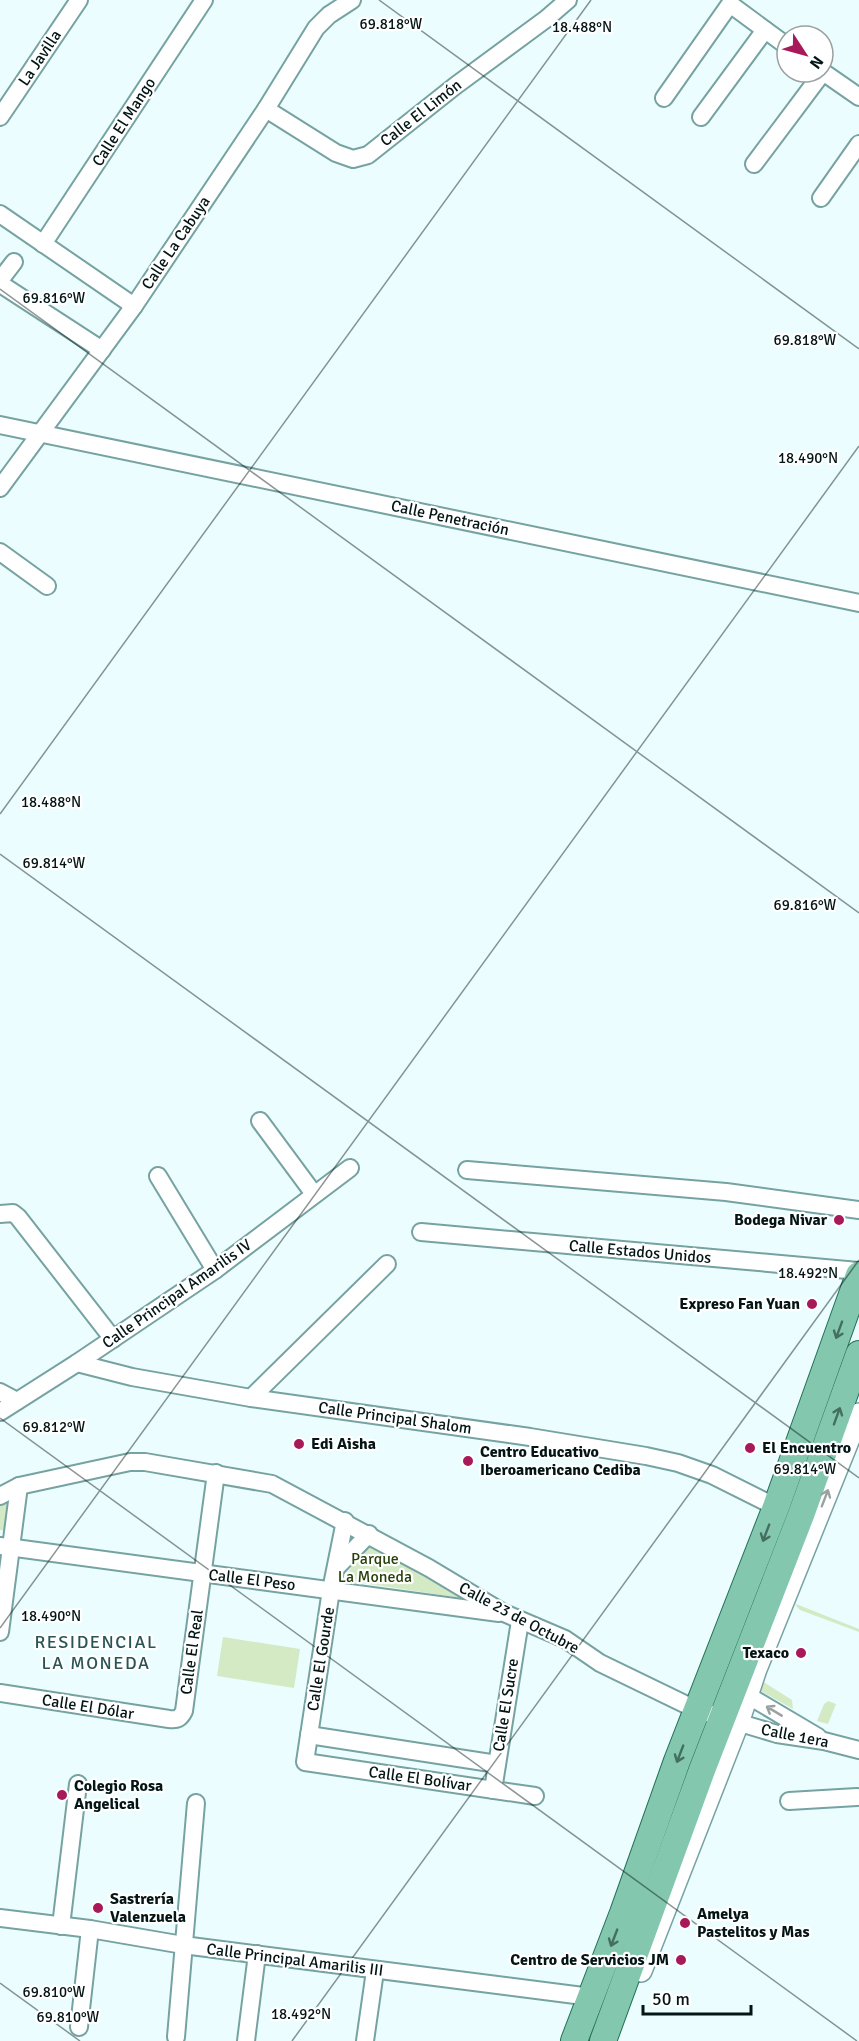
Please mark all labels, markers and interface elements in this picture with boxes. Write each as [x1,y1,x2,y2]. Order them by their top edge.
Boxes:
text: 69.818°W [360,15,423,33]
text: 18.488°N [552,18,612,36]
north arrow [775,24,835,84]
street label: La Javilla [14,26,66,90]
text: N [805,52,828,73]
street label: Calle El Mango [88,74,160,170]
street label: Calle El Limón [376,75,466,151]
street label: Calle La Cabuya [137,193,215,293]
text: 69.816°W [23,289,86,307]
text: 69.818°W [774,331,837,349]
text: 18.490°N [778,449,838,467]
street label: Calle Penetración [389,496,511,540]
text: 18.488°N [21,793,81,811]
text: 69.814°W [23,854,86,872]
text: 69.816°W [774,896,837,914]
place label: Bodega Nivar [734,1210,828,1230]
marker: Bodega Nivar [832,1213,846,1227]
street label: Calle Principal Amarilis IV [98,1235,256,1353]
street label: Calle Estados Unidos [568,1236,712,1268]
text: 18.492°N [778,1264,838,1282]
place label: Expreso Fan Yuan [679,1294,800,1314]
marker: Expreso Fan Yuan [805,1297,819,1311]
one-way arrow [833,1320,844,1339]
street label: Calle Principal Shalom [317,1397,473,1439]
one-way arrow [833,1407,844,1426]
text: 69.812°W [23,1418,86,1436]
place label: Edi Aisha [311,1434,376,1454]
marker: Edi Aisha [292,1437,306,1451]
place label: El Encuentro [762,1438,851,1458]
marker: El Encuentro [743,1441,757,1455]
place label: Centro Educativo Iberoamericano Cediba [480,1442,641,1480]
marker: Centro Educativo Iberoamericano Cediba [461,1454,475,1468]
text: 69.814°W [774,1460,837,1478]
one-way arrow [820,1489,831,1507]
one-way arrow [760,1524,771,1542]
park label: Parque La Moneda [338,1549,412,1587]
street label: Calle El Peso [207,1565,297,1595]
street label: Calle 23 de Octubre [455,1578,583,1658]
street label: Calle El Gourde [303,1606,339,1712]
text: 18.490°N [21,1607,81,1625]
street label: Calle El Real [176,1608,208,1696]
district label: RESIDENCIAL LA MONEDA [34,1631,158,1674]
place label: Texaco [743,1643,789,1663]
marker: Texaco [794,1646,808,1660]
street label: Calle El Sucre [489,1657,523,1753]
street label: Calle El Dólar [41,1690,136,1724]
one-way arrow [766,1704,783,1716]
street label: Calle 1era [759,1720,831,1752]
one-way arrow [674,1744,685,1763]
street label: Calle El Bolívar [367,1762,473,1796]
place label: Colegio Rosa Angelical [74,1776,163,1814]
marker: Colegio Rosa Angelical [55,1788,69,1802]
place label: Sastrería Valenzuela [110,1889,186,1927]
marker: Sastrería Valenzuela [91,1901,105,1915]
place label: Amelya Pastelitos y Mas [697,1904,810,1942]
marker: Amelya Pastelitos y Mas [678,1916,692,1930]
one-way arrow [608,1928,619,1947]
street label: Calle Principal Amarilis III [206,1939,384,1981]
place label: Centro de Servicios JM [510,1950,669,1970]
marker: Centro de Servicios JM [674,1953,688,1967]
scale bar [643,1978,751,2016]
text: 69.810°W [23,1983,86,2001]
text: 50 m [652,1988,690,2010]
text: 18.492°N [271,2005,331,2023]
text: 69.810°W [37,2008,100,2026]

